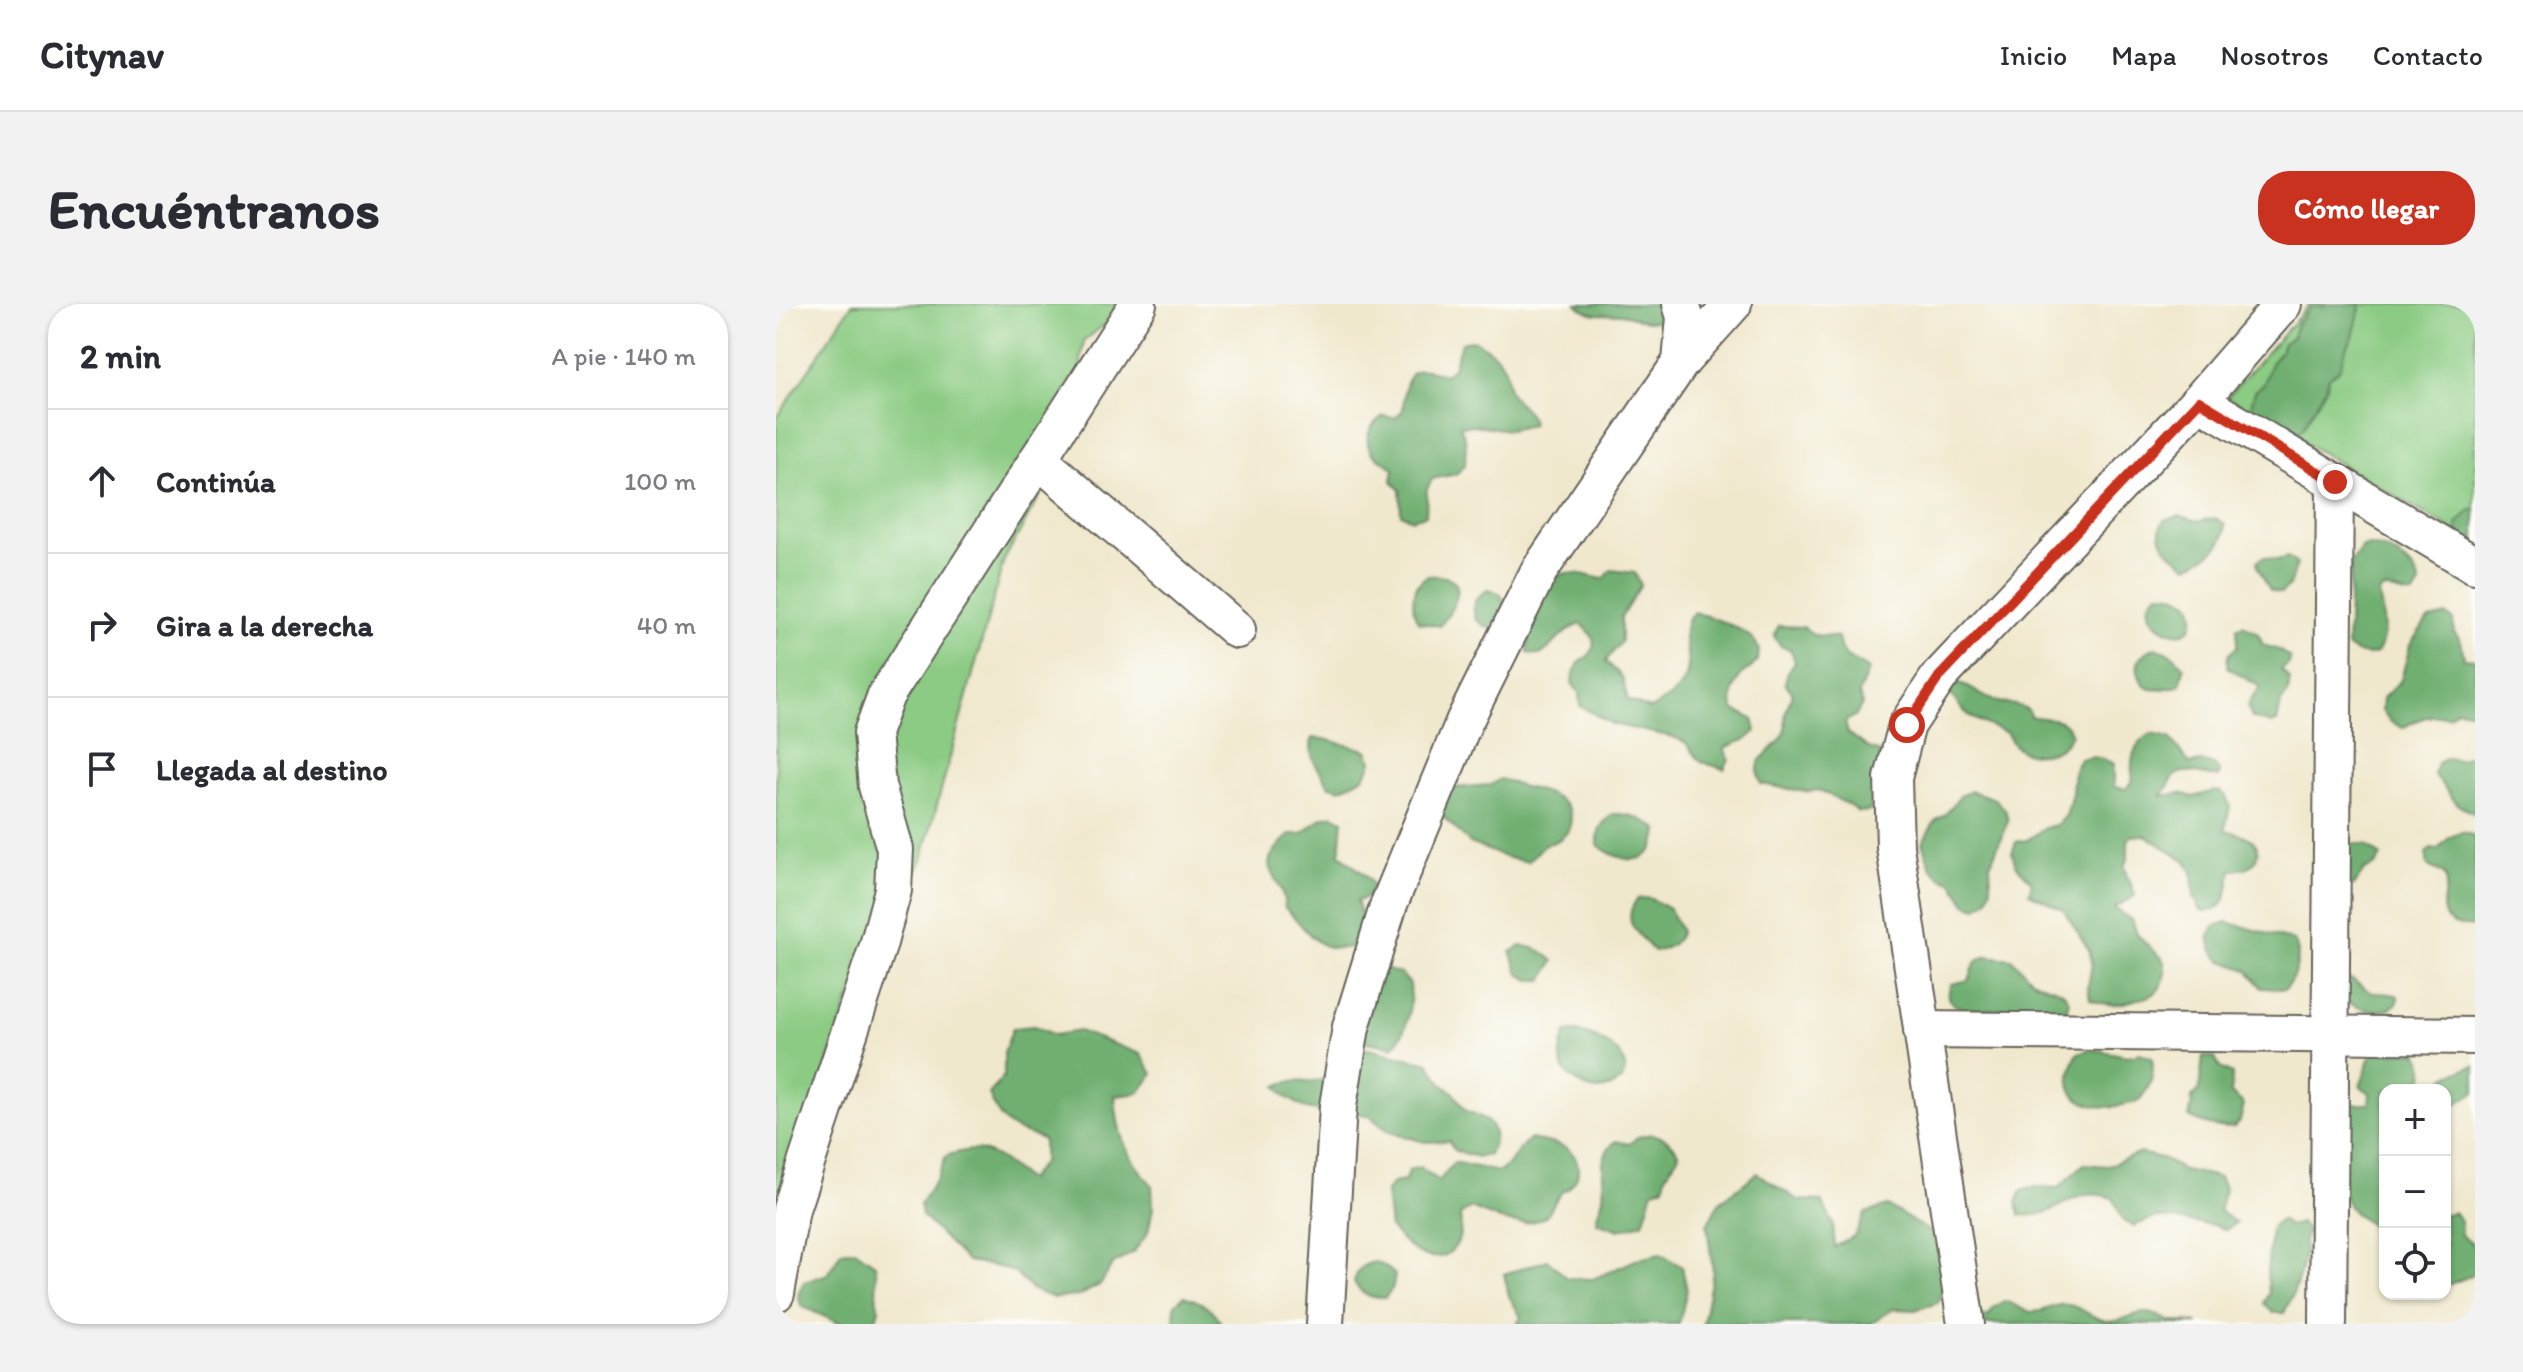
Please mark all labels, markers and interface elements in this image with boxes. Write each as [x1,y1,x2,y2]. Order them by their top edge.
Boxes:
text: Citynav [40,32,164,78]
text: Inicio [2000,38,2067,72]
text: Mapa [2111,38,2177,72]
text: Nosotros [2221,38,2329,72]
text: Contacto [2373,38,2483,72]
button: Cómo llegar [2258,171,2475,245]
text: Encuéntranos [48,175,380,242]
text: 2 min [80,336,161,377]
text: A pie · 140 m [551,340,696,372]
icon: ahead [80,459,124,503]
text: Continúa [156,463,276,500]
route end [2317,464,2353,500]
text: 100 m [624,465,696,497]
icon: right [80,603,124,647]
text: Gira a la derecha [156,607,373,644]
text: 40 m [637,609,696,641]
route start [1889,707,1925,743]
icon: arrive [80,747,124,791]
text: Llegada al destino [156,751,388,788]
map controls [2379,1084,2451,1300]
button: + [2379,1084,2451,1156]
button: − [2379,1156,2451,1228]
button: locate [2379,1228,2451,1300]

